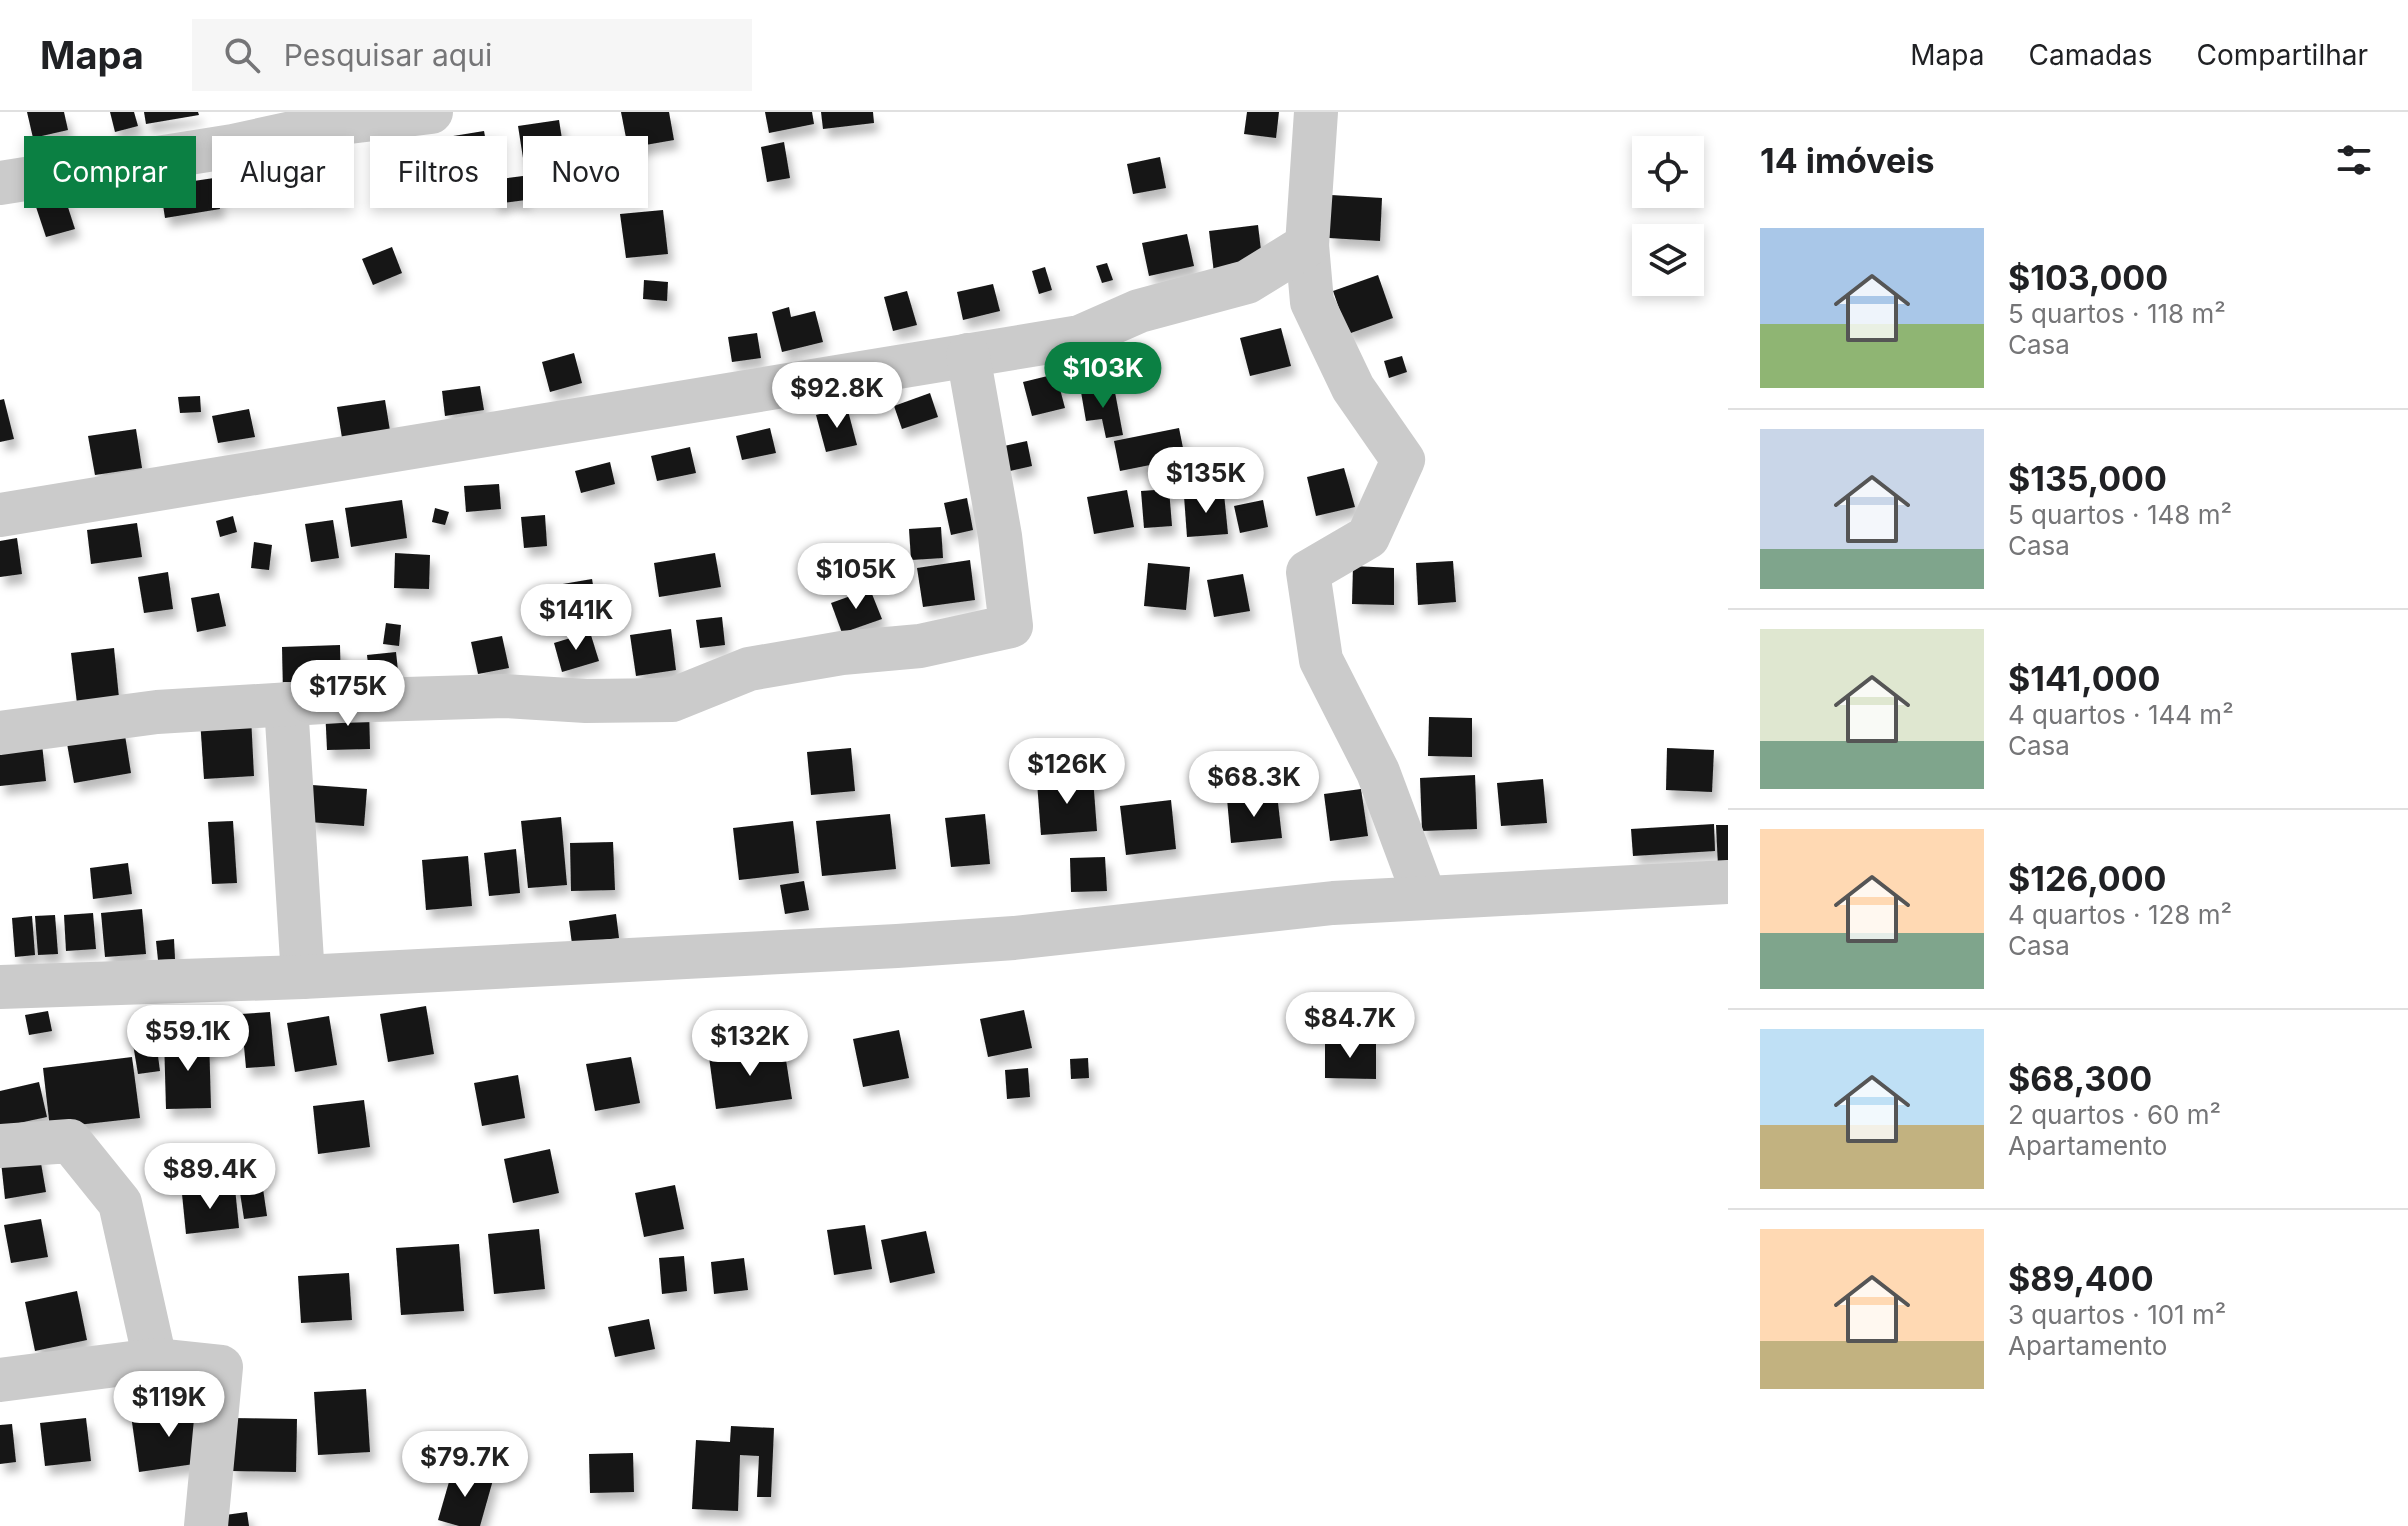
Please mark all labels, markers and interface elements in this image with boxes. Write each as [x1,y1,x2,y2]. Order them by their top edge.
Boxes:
search box [192,19,752,91]
text: Mapa [40,32,144,78]
icon: search [220,33,264,77]
text: Pesquisar aqui [284,37,492,73]
text: Mapa [1910,38,1984,72]
text: Camadas [2028,38,2153,72]
text: Compartilhar [2197,38,2368,72]
chip: Comprar [24,136,196,208]
chip: Alugar [212,136,354,208]
chip: Filtros [370,136,507,208]
chip: Novo [523,136,648,208]
map controls [1632,136,1704,296]
button: locate [1632,136,1704,208]
icon: filters [2332,138,2376,182]
text: 14 imóveis [1760,140,1934,181]
button: layers [1632,224,1704,296]
text: $103,000 [2008,257,2168,298]
icon: home [1824,260,1920,356]
text: 5 quartos · 118 m² [2008,298,2226,329]
text: Casa [2008,329,2070,360]
pin: $103K [1047,342,1159,410]
text: $103K [1062,352,1144,383]
pin: $92.8K [772,362,902,430]
text: $92.8K [790,372,884,403]
pin: $135K [1150,447,1262,515]
text: $135K [1166,457,1246,488]
text: $135,000 [2008,458,2167,499]
icon: home [1824,461,1920,557]
text: 5 quartos · 148 m² [2008,499,2232,530]
text: Casa [2008,530,2070,561]
pin: $105K [800,543,912,611]
text: $105K [815,553,897,584]
pin: $141K [520,584,632,652]
text: $141K [539,594,613,625]
text: $141,000 [2008,658,2160,699]
pin: $175K [292,660,404,728]
icon: home [1824,661,1920,757]
text: $175K [309,670,387,701]
text: 4 quartos · 144 m² [2008,699,2234,730]
text: Casa [2008,730,2070,761]
pin: $126K [1011,738,1123,806]
text: $126K [1027,748,1107,779]
pin: $68.3K [1189,751,1319,819]
text: $68.3K [1207,761,1301,792]
text: $126,000 [2008,858,2167,899]
icon: home [1824,861,1920,957]
text: 4 quartos · 128 m² [2008,899,2232,930]
text: Casa [2008,930,2070,961]
pin: $84.7K [1285,992,1415,1060]
text: $84.7K [1304,1002,1396,1033]
pin: $59.1K [123,1005,253,1073]
pin: $132K [694,1010,806,1078]
text: $59.1K [145,1015,231,1046]
text: $132K [710,1020,790,1051]
text: $68,300 [2008,1058,2152,1099]
icon: home [1824,1061,1920,1157]
text: 2 quartos · 60 m² [2008,1099,2221,1130]
text: Apartamento [2008,1130,2167,1161]
pin: $89.4K [145,1143,275,1211]
text: $89.4K [162,1153,258,1184]
text: $89,400 [2008,1258,2154,1299]
icon: home [1824,1261,1920,1357]
text: 3 quartos · 101 m² [2008,1299,2226,1330]
text: Apartamento [2008,1330,2167,1361]
pin: $119K [113,1371,225,1439]
text: $119K [131,1381,207,1412]
pin: $79.7K [400,1431,530,1499]
text: $79.7K [420,1441,510,1472]

